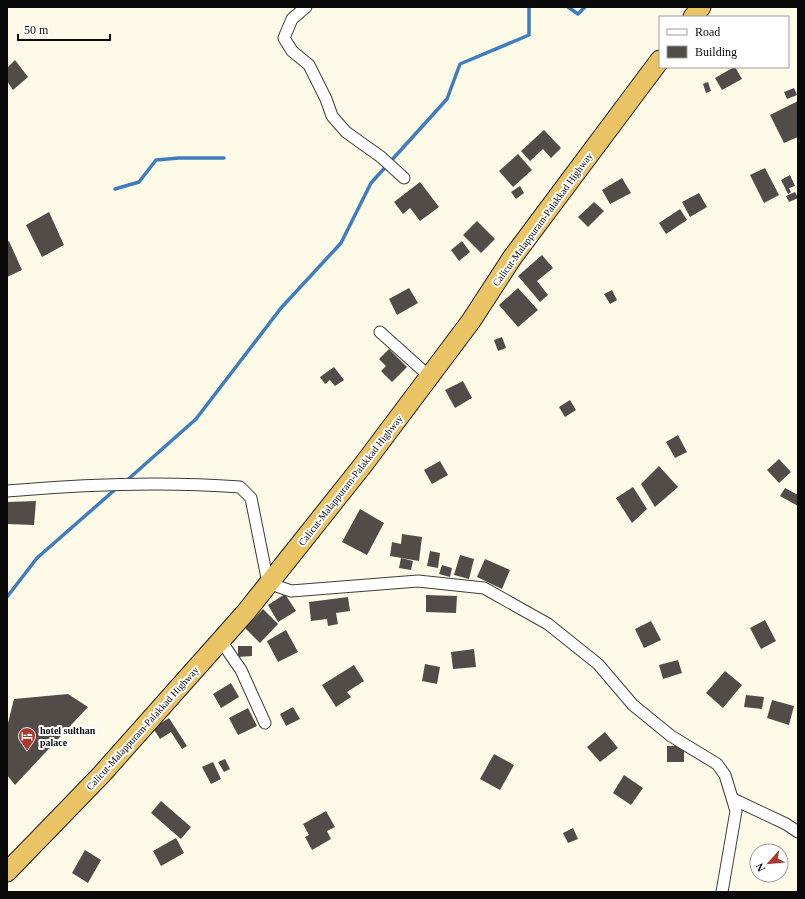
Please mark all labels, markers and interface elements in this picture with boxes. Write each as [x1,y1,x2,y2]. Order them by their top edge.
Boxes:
scale bar [18,16,110,42]
legend [659,16,789,68]
text: 50 m [24,23,49,37]
text: Road [695,25,720,39]
text: Building [695,45,737,59]
street label: Calicut-Malappuram-Palakkad Highway [490,150,595,288]
street label: Calicut-Malappuram-Palakkad Highway [296,413,405,548]
street label: Calicut-Malappuram-Palakkad Highway [84,664,201,792]
place label: hotel sulthan palace [40,725,96,748]
hotel icon: hotel sulthan palace [17,726,37,751]
north arrow [749,843,789,883]
text: N [753,861,767,874]

